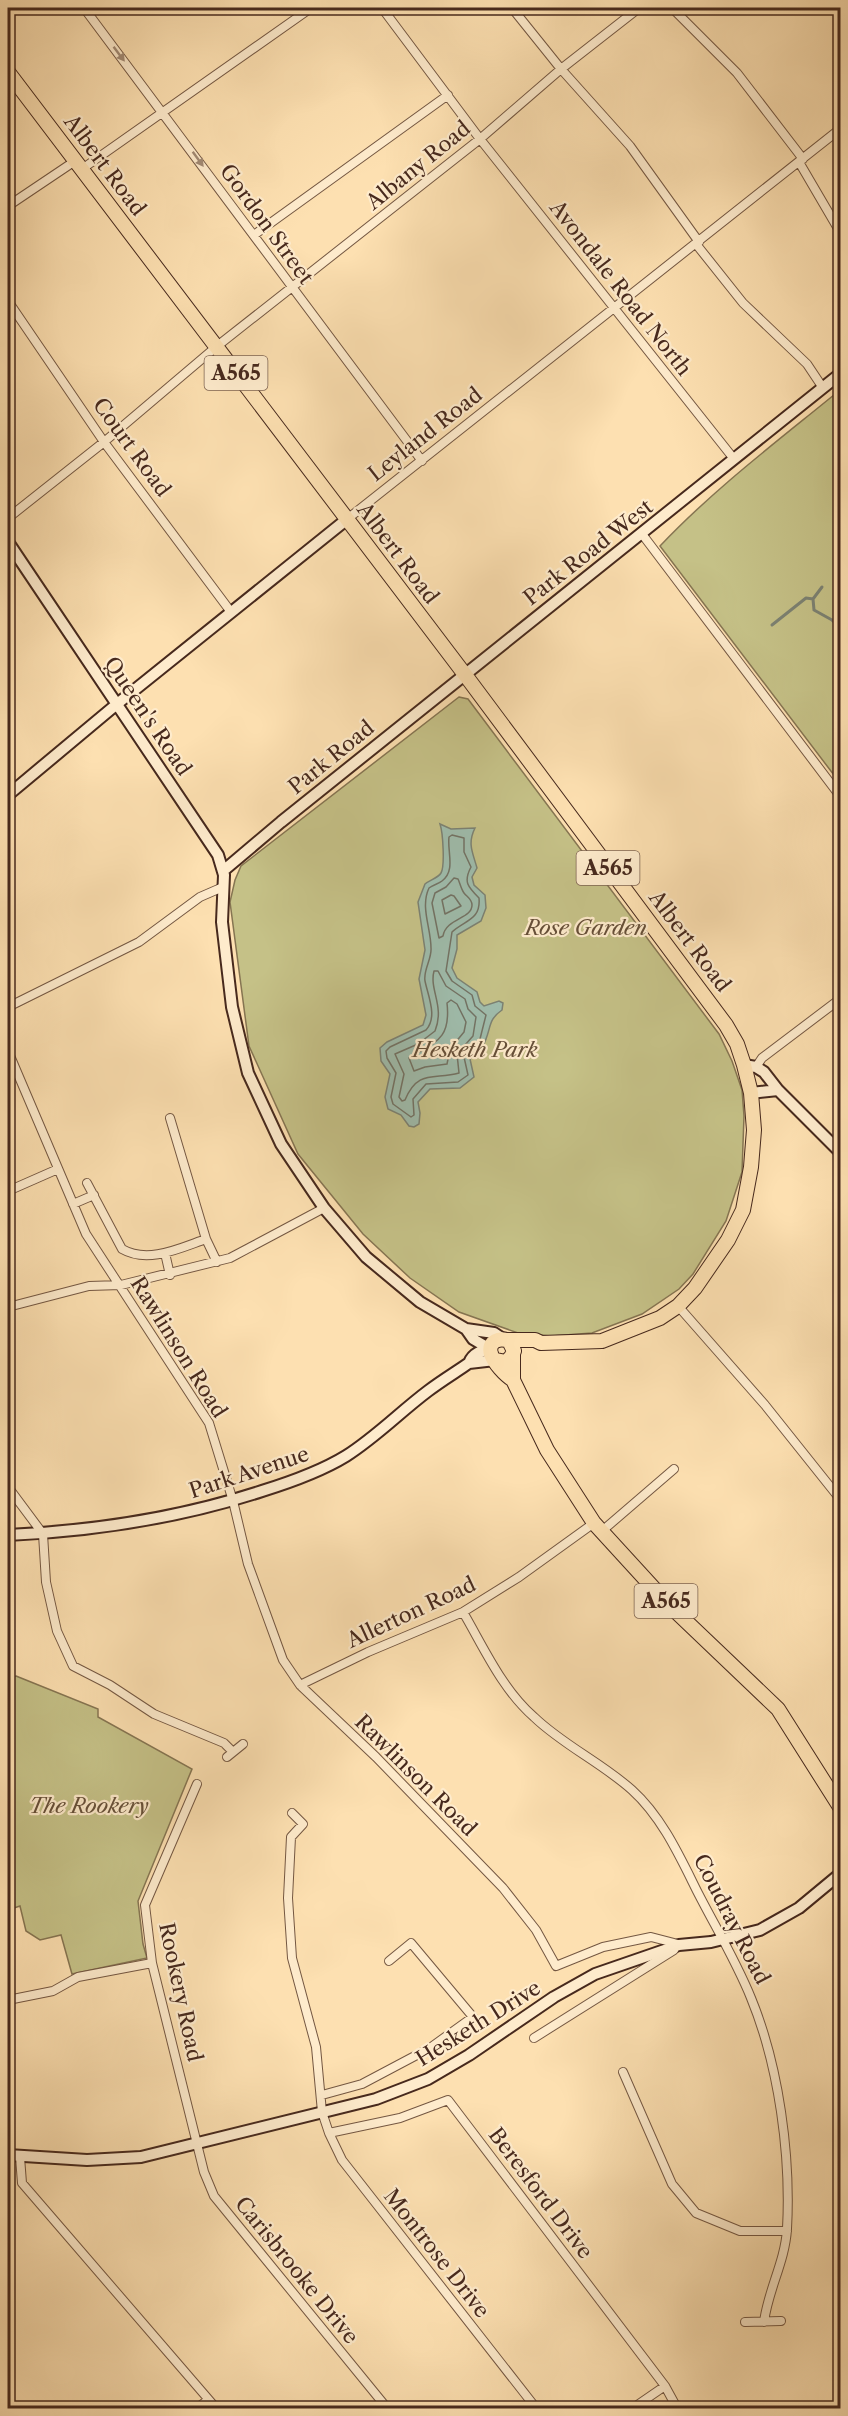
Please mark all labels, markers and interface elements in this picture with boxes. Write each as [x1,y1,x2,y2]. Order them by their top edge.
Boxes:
one-way arrow [113,46,125,62]
street label: Albert Road [58,109,151,221]
street label: Albany Road [360,115,475,215]
one-way arrow [191,152,203,167]
street label: Gordon Street [215,159,319,289]
street label: Avondale Road North [544,195,697,380]
road number: A565 [204,356,268,390]
street label: Leyland Road [363,382,487,486]
street label: Court Road [88,393,176,501]
street label: Park Road West [518,493,658,610]
street label: Albert Road [351,497,444,609]
street label: Queen's Road [99,652,197,780]
street label: Park Road [283,715,379,799]
road number: A565 [576,851,640,885]
street label: Albert Road [643,885,736,997]
park label: Rose Garden [523,915,647,940]
park label: Hesketh Park [410,1037,538,1062]
street label: Rawlinson Road [126,1272,233,1422]
street label: Park Avenue [186,1441,312,1503]
street label: Allerton Road [342,1571,480,1653]
road number: A565 [634,1584,698,1618]
street label: Rawlinson Road [350,1709,482,1841]
park label: The Rookery [29,1793,149,1818]
street label: Coudray Road [688,1850,776,1988]
street label: Rookery Road [154,1920,208,2064]
street label: Hesketh Drive [411,1975,545,2071]
street label: Beresford Drive [484,2123,598,2263]
street label: Montrose Drive [379,2184,495,2322]
street label: Carisbrooke Drive [230,2191,364,2349]

